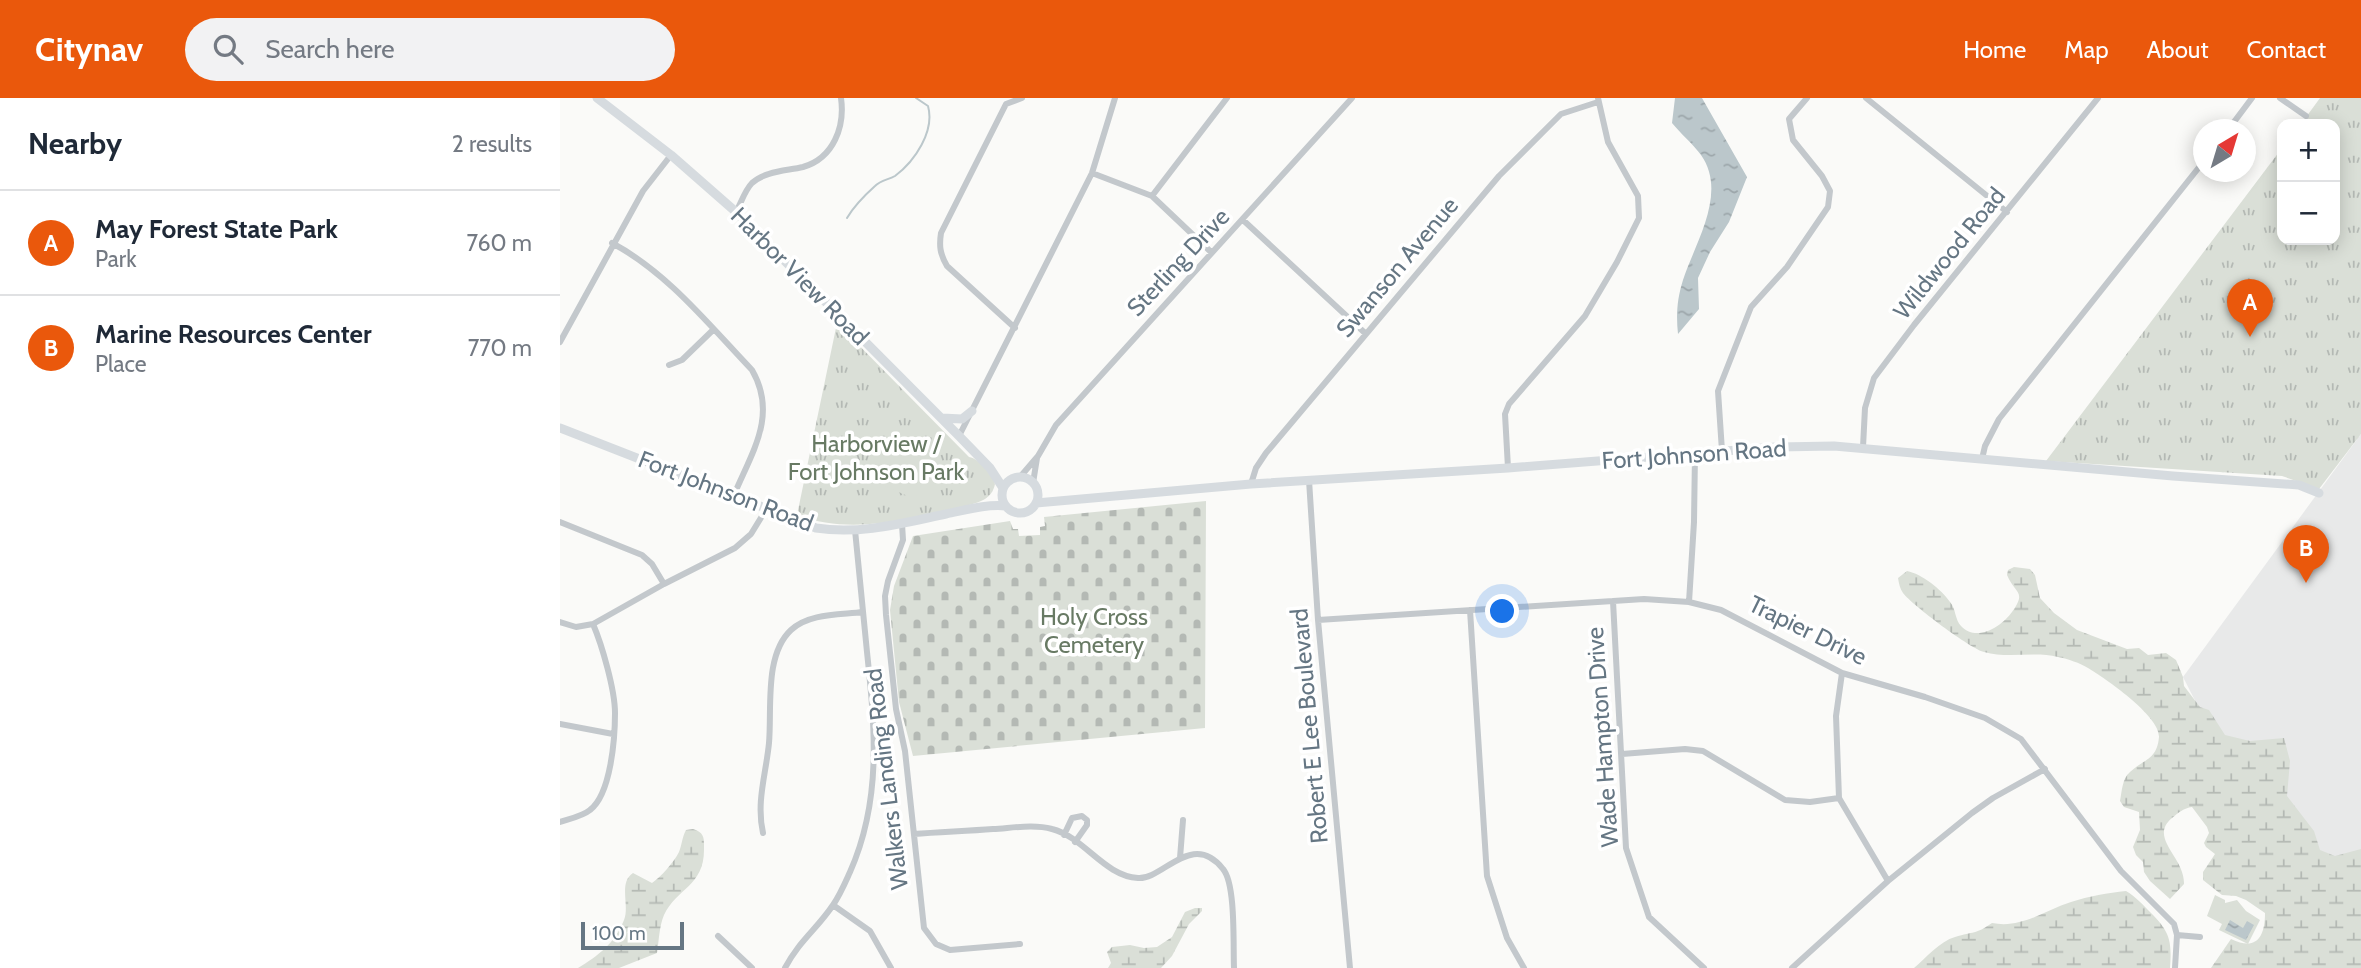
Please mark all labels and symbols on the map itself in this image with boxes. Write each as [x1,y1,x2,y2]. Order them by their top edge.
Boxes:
north arrow [2193,119,2256,182]
street label: Wildwood Road [1887,181,2011,325]
street label: Swanson Avenue [1330,191,1464,343]
street label: Harbor View Road [725,201,875,351]
street label: Sterling Drive [1121,202,1235,322]
pin: A [2227,279,2273,337]
park label: Harborview / Fort Johnson Park [788,429,964,486]
street label: Fort Johnson Road [1601,433,1787,475]
street label: Fort Johnson Road [634,444,818,538]
pin: B [2283,525,2329,583]
street label: Trapier Drive [1744,589,1872,671]
your location [1485,594,1519,628]
park label: Holy Cross Cemetery [1040,602,1148,659]
street label: Robert E Lee Boulevard [1284,607,1334,845]
street label: Wade Hampton Drive [1580,626,1624,848]
street label: Walkers Landing Road [858,667,914,891]
scale bar [581,919,684,951]

